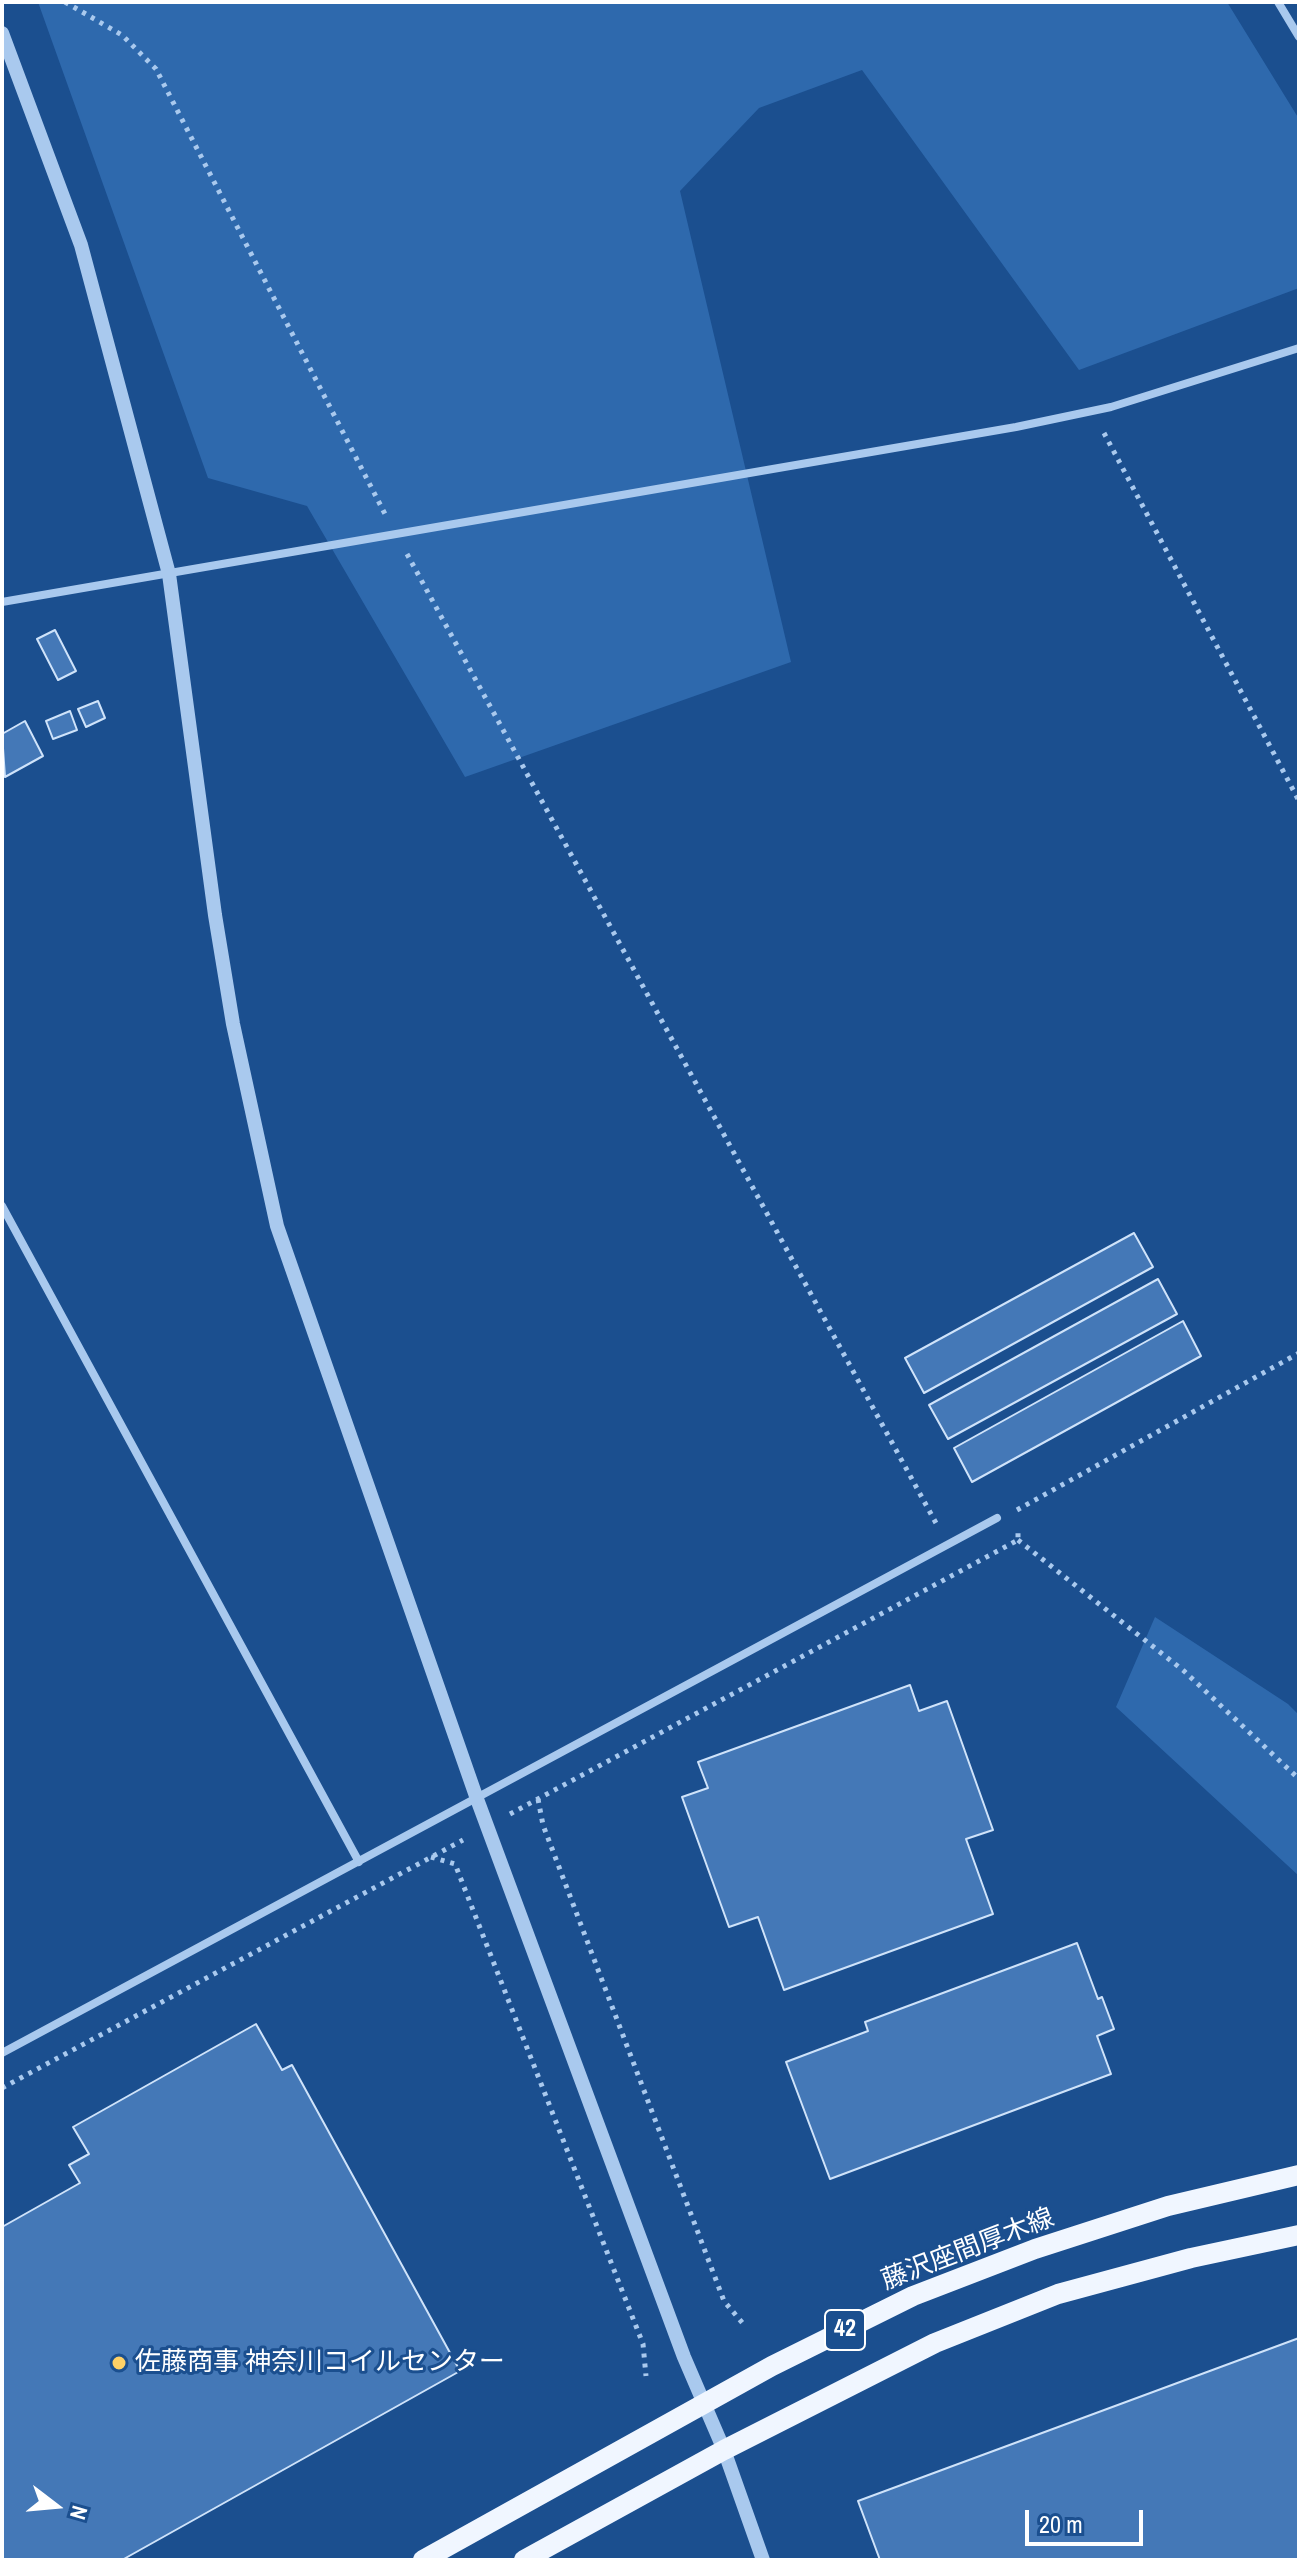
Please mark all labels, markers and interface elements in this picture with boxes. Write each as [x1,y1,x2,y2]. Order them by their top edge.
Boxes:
street label: 藤沢座間厚木線 [877,2203,1059,2297]
road number: 42 [825,2310,865,2350]
place label: 佐藤商事 神奈川コイルセンター [135,2347,505,2379]
marker: 佐藤商事 神奈川コイルセンター [110,2354,128,2372]
north arrow [16,2466,96,2546]
scale bar [1029,2494,1147,2544]
text: N [63,2502,95,2523]
text: 20 m [1039,2508,1083,2540]

